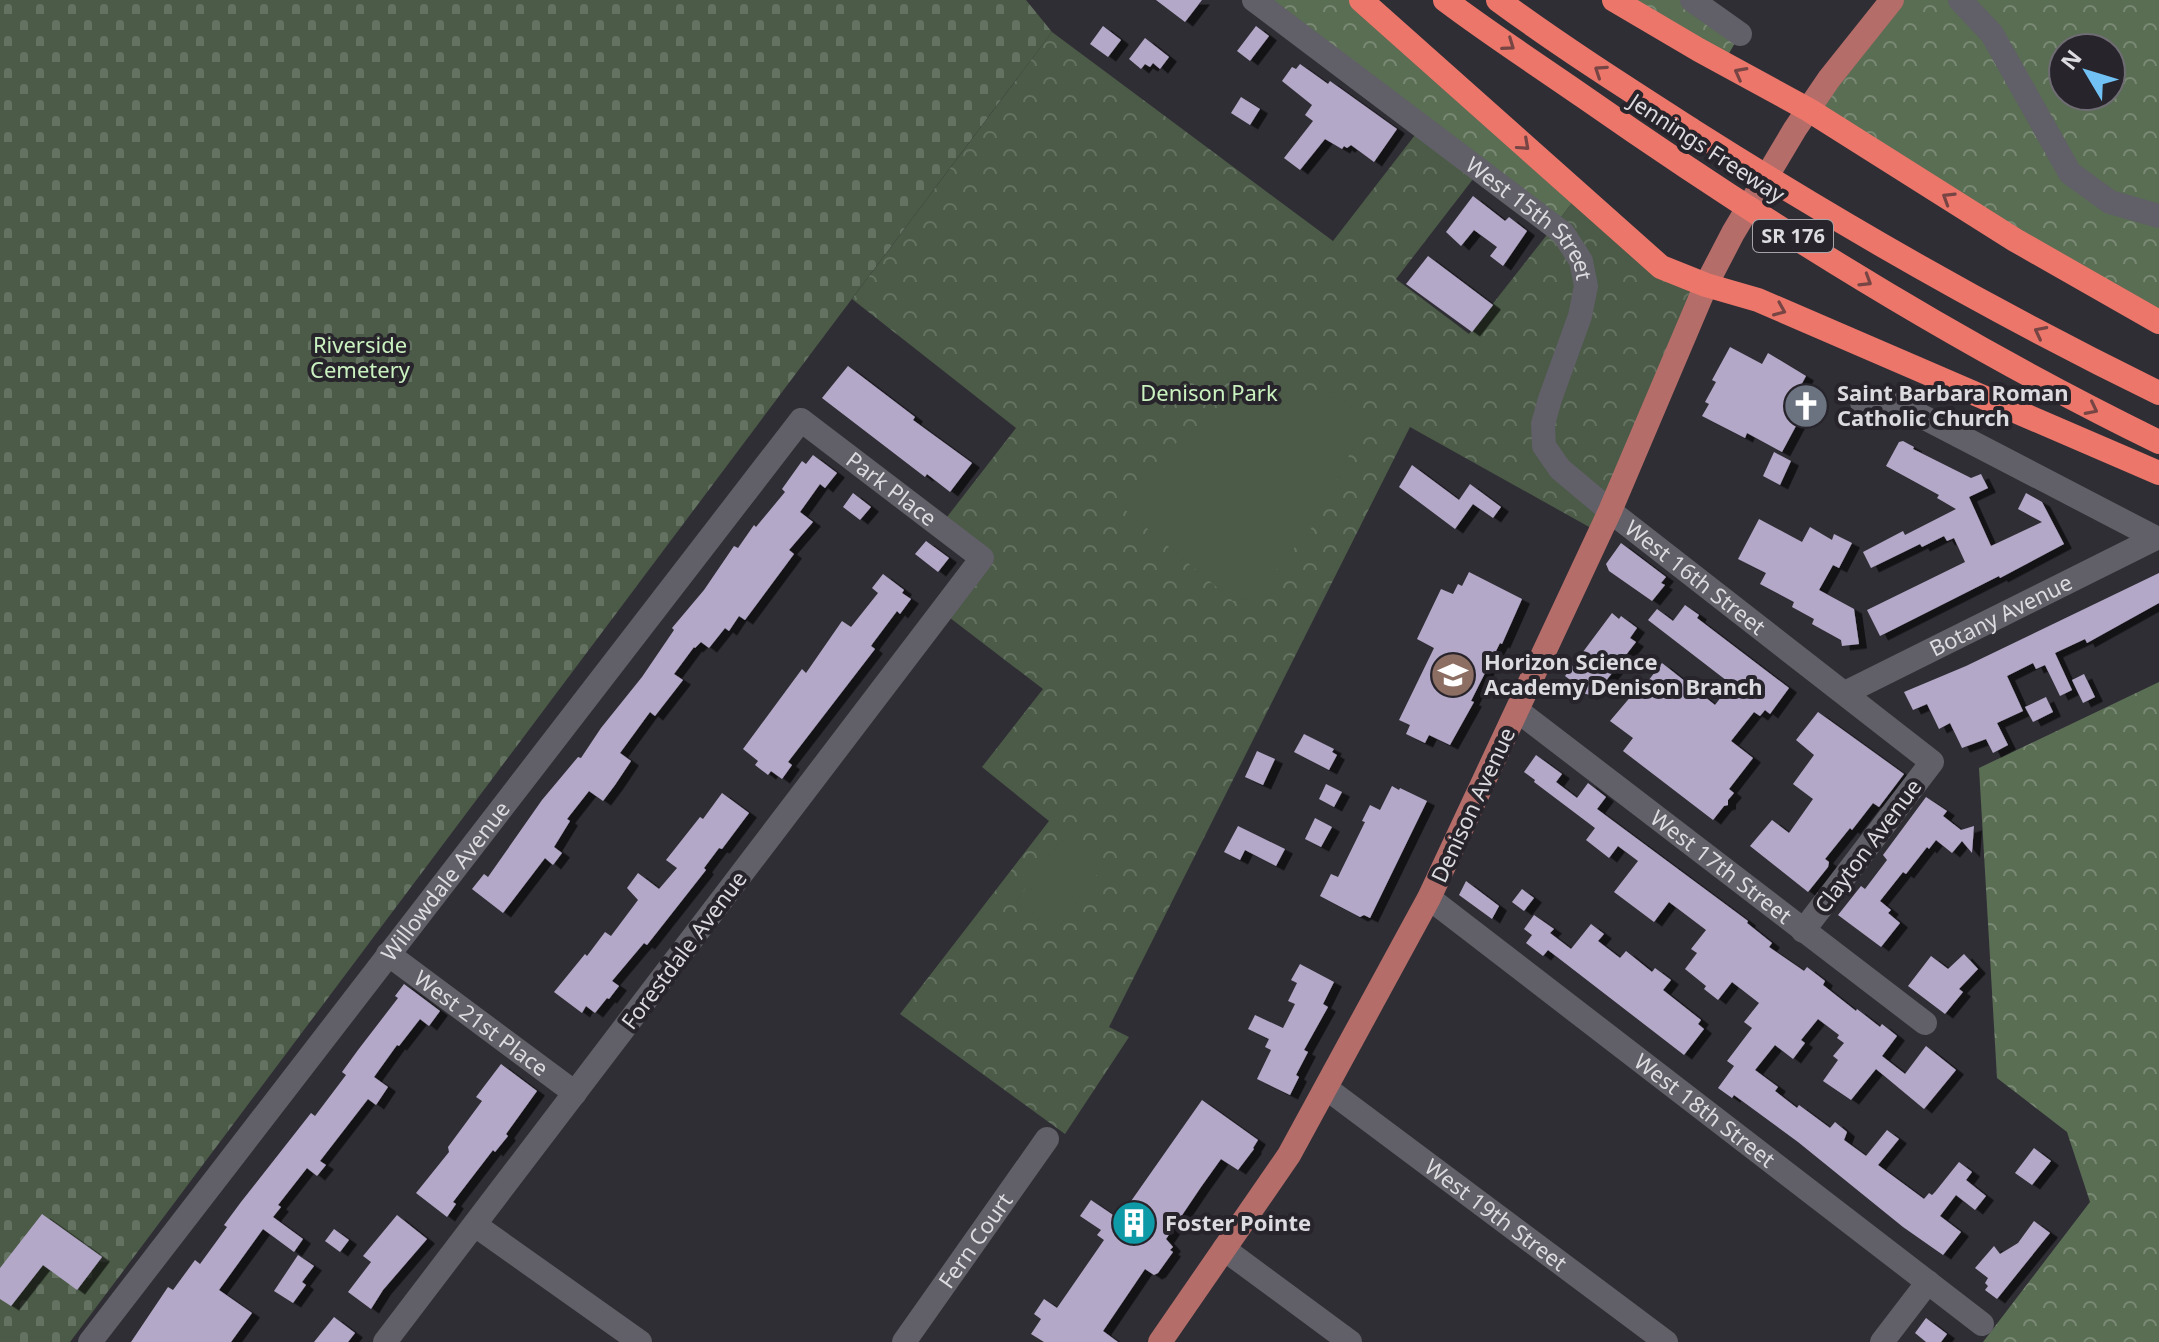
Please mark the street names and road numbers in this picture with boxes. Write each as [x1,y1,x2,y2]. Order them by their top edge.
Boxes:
street label: Jennings Freeway [1622,84,1792,209]
street label: West 15th Street [1460,149,1600,282]
road number: SR 176 [1753,220,1833,252]
street label: Park Place [841,444,943,532]
street label: West 16th Street [1619,512,1772,641]
street label: Botany Avenue [1924,566,2077,663]
street label: Denison Avenue [1423,722,1521,887]
street label: Clayton Avenue [1807,772,1928,919]
street label: Willowdale Avenue [373,794,516,967]
street label: West 17th Street [1645,802,1799,930]
street label: Forestdale Avenue [614,864,753,1035]
street label: West 21st Place [408,963,555,1082]
street label: West 18th Street [1629,1046,1782,1174]
street label: West 19th Street [1419,1151,1574,1277]
street label: Fern Court [931,1186,1019,1294]

